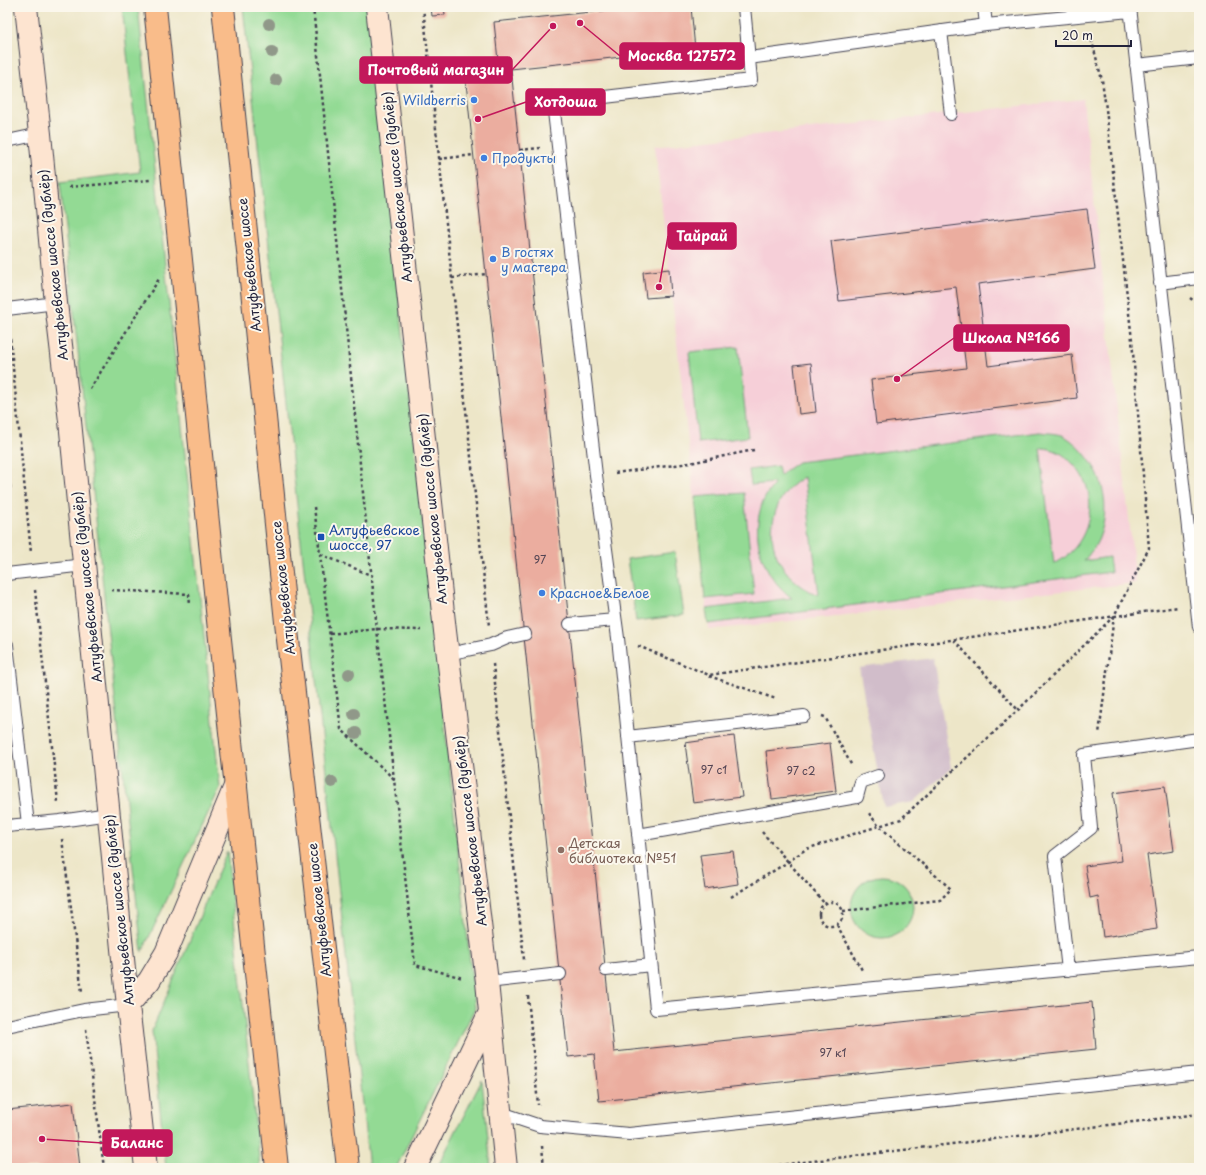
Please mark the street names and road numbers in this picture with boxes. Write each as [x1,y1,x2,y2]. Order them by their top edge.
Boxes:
street label: Алтуфьевское шоссе (дублёр) [377,90,416,284]
street label: Алтуфьевское шоссе (дублёр) [33,168,72,362]
street label: Алтуфьевское шоссе [232,197,265,333]
street label: Алтуфьевское шоссе (дублёр) [412,412,451,606]
street label: Алтуфьевское шоссе (дублёр) [67,490,106,684]
street label: Алтуфьевское шоссе [266,520,299,656]
street label: Алтуфьевское шоссе (дублёр) [448,734,491,928]
street label: Алтуфьевское шоссе (дублёр) [99,813,138,1007]
street label: Алтуфьевское шоссе [302,842,335,978]

